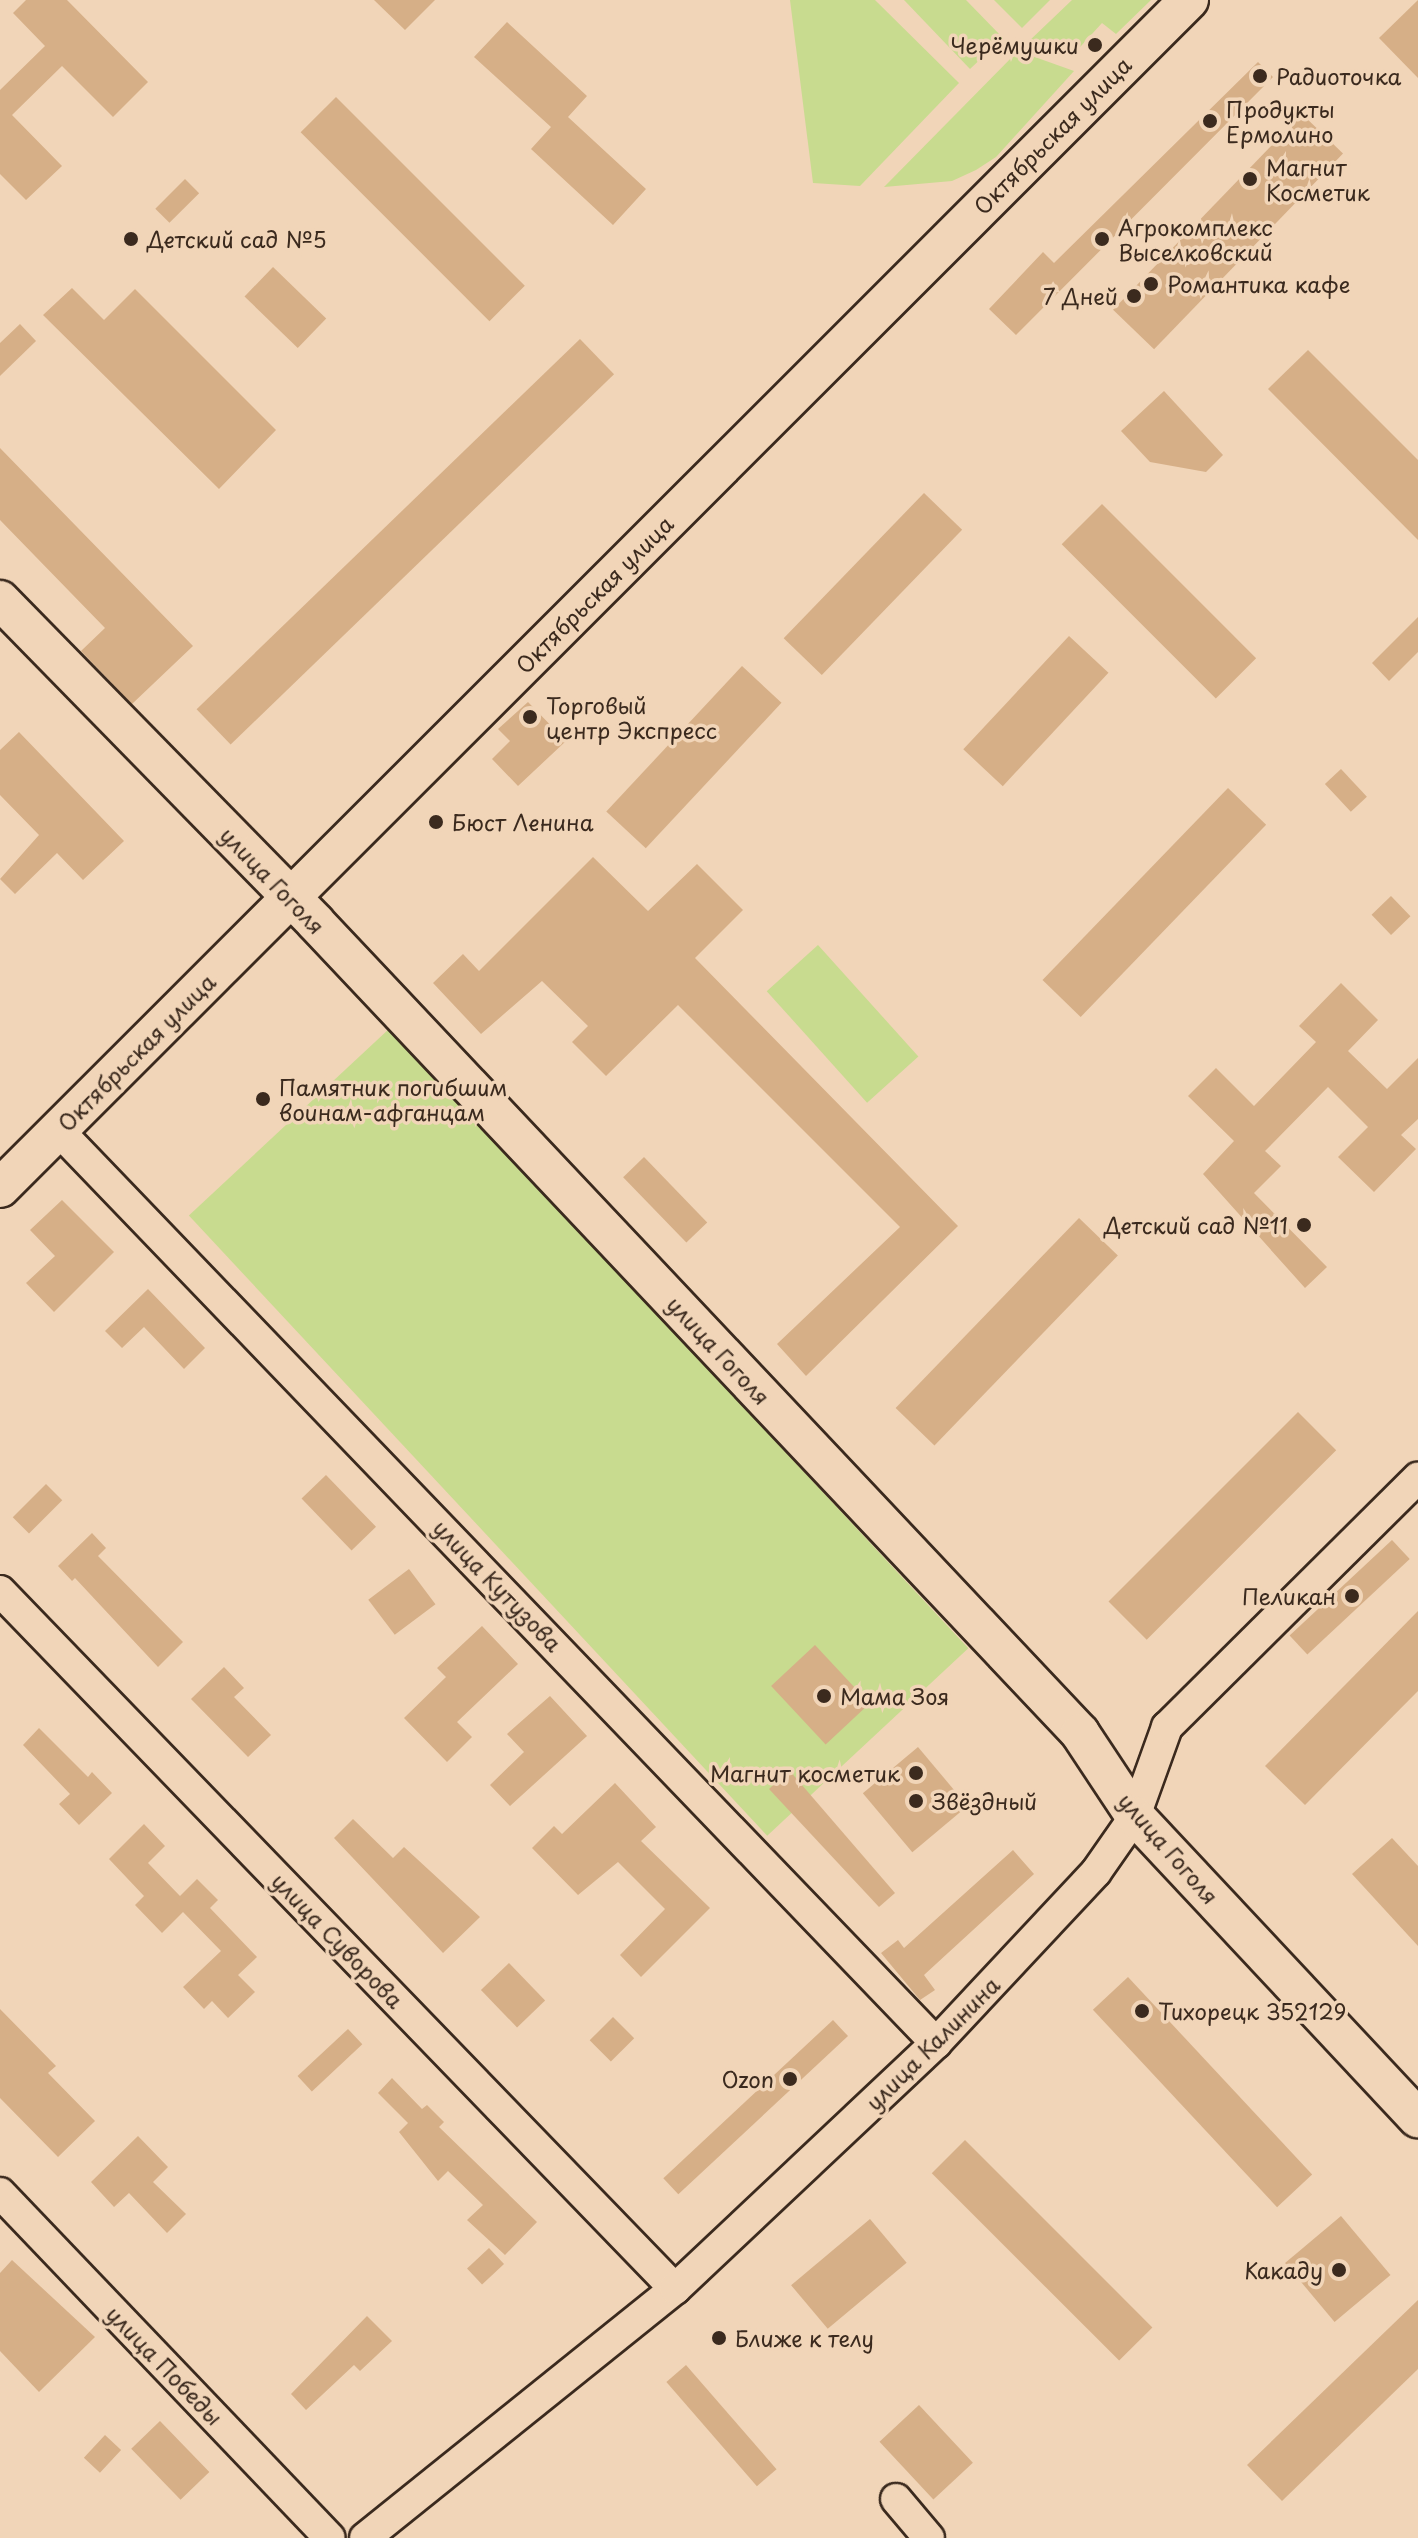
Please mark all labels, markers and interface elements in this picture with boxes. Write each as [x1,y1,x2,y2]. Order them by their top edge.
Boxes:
place label: Черёмушки [950,32,1079,58]
marker: Черёмушки [1086,36,1104,54]
street label: Октябрьская улица [967,50,1137,220]
place label: Радиоточка [1276,63,1401,89]
marker: Радиоточка [1251,67,1269,85]
place label: Продукты Ермолино [1226,95,1335,146]
marker: Продукты Ермолино [1201,112,1219,130]
place label: Магнит Косметик [1266,153,1370,204]
marker: Магнит Косметик [1241,170,1259,188]
place label: Агрокомплекс Выселковский [1118,213,1273,264]
place label: Детский сад №5 [147,226,328,252]
marker: Детский сад №5 [122,230,140,248]
marker: Агрокомплекс Выселковский [1093,230,1111,248]
place label: Романтика кафе [1167,271,1351,297]
marker: Романтика кафе [1142,275,1160,293]
place label: 7 Дней [1043,283,1118,309]
marker: 7 Дней [1125,287,1143,305]
street label: Октябрьская улица [509,509,679,679]
place label: Торговый центр Экспресс [546,691,718,742]
marker: Торговый центр Экспресс [521,708,539,726]
place label: Бюст Ленина [452,809,595,835]
marker: Бюст Ленина [427,813,445,831]
street label: улица Гоголя [215,820,331,940]
street label: Октябрьская улица [51,967,221,1137]
place label: Памятник погибшим воинам-афганцам [279,1073,509,1124]
marker: Памятник погибшим воинам-афганцам [254,1090,272,1108]
place label: Детский сад №11 [1102,1212,1288,1238]
marker: Детский сад №11 [1295,1216,1313,1234]
street label: улица Гоголя [662,1290,776,1410]
street label: улица Кутузова [428,1513,568,1657]
place label: Пеликан [1242,1583,1336,1609]
marker: Пеликан [1343,1587,1361,1605]
place label: Мама Зоя [840,1683,951,1709]
marker: Мама Зоя [815,1687,833,1705]
place label: Магнит косметик [710,1760,900,1786]
marker: Магнит косметик [907,1764,925,1782]
street label: улица Гоголя [1113,1786,1225,1910]
place label: Звёздный [932,1788,1037,1814]
marker: Звёздный [907,1792,925,1810]
street label: улица Суворова [266,1867,410,2013]
street label: улица Калинина [860,1971,1004,2115]
place label: Тихорецк 352129 [1158,1998,1347,2024]
marker: Тихорецк 352129 [1133,2002,1151,2020]
place label: Ozon [721,2066,774,2092]
marker: Ozon [781,2070,799,2088]
place label: Какаду [1244,2257,1323,2283]
marker: Какаду [1330,2261,1348,2279]
street label: улица Победы [101,2300,229,2430]
place label: Ближе к телу [735,2325,876,2351]
marker: Ближе к телу [710,2329,728,2347]

